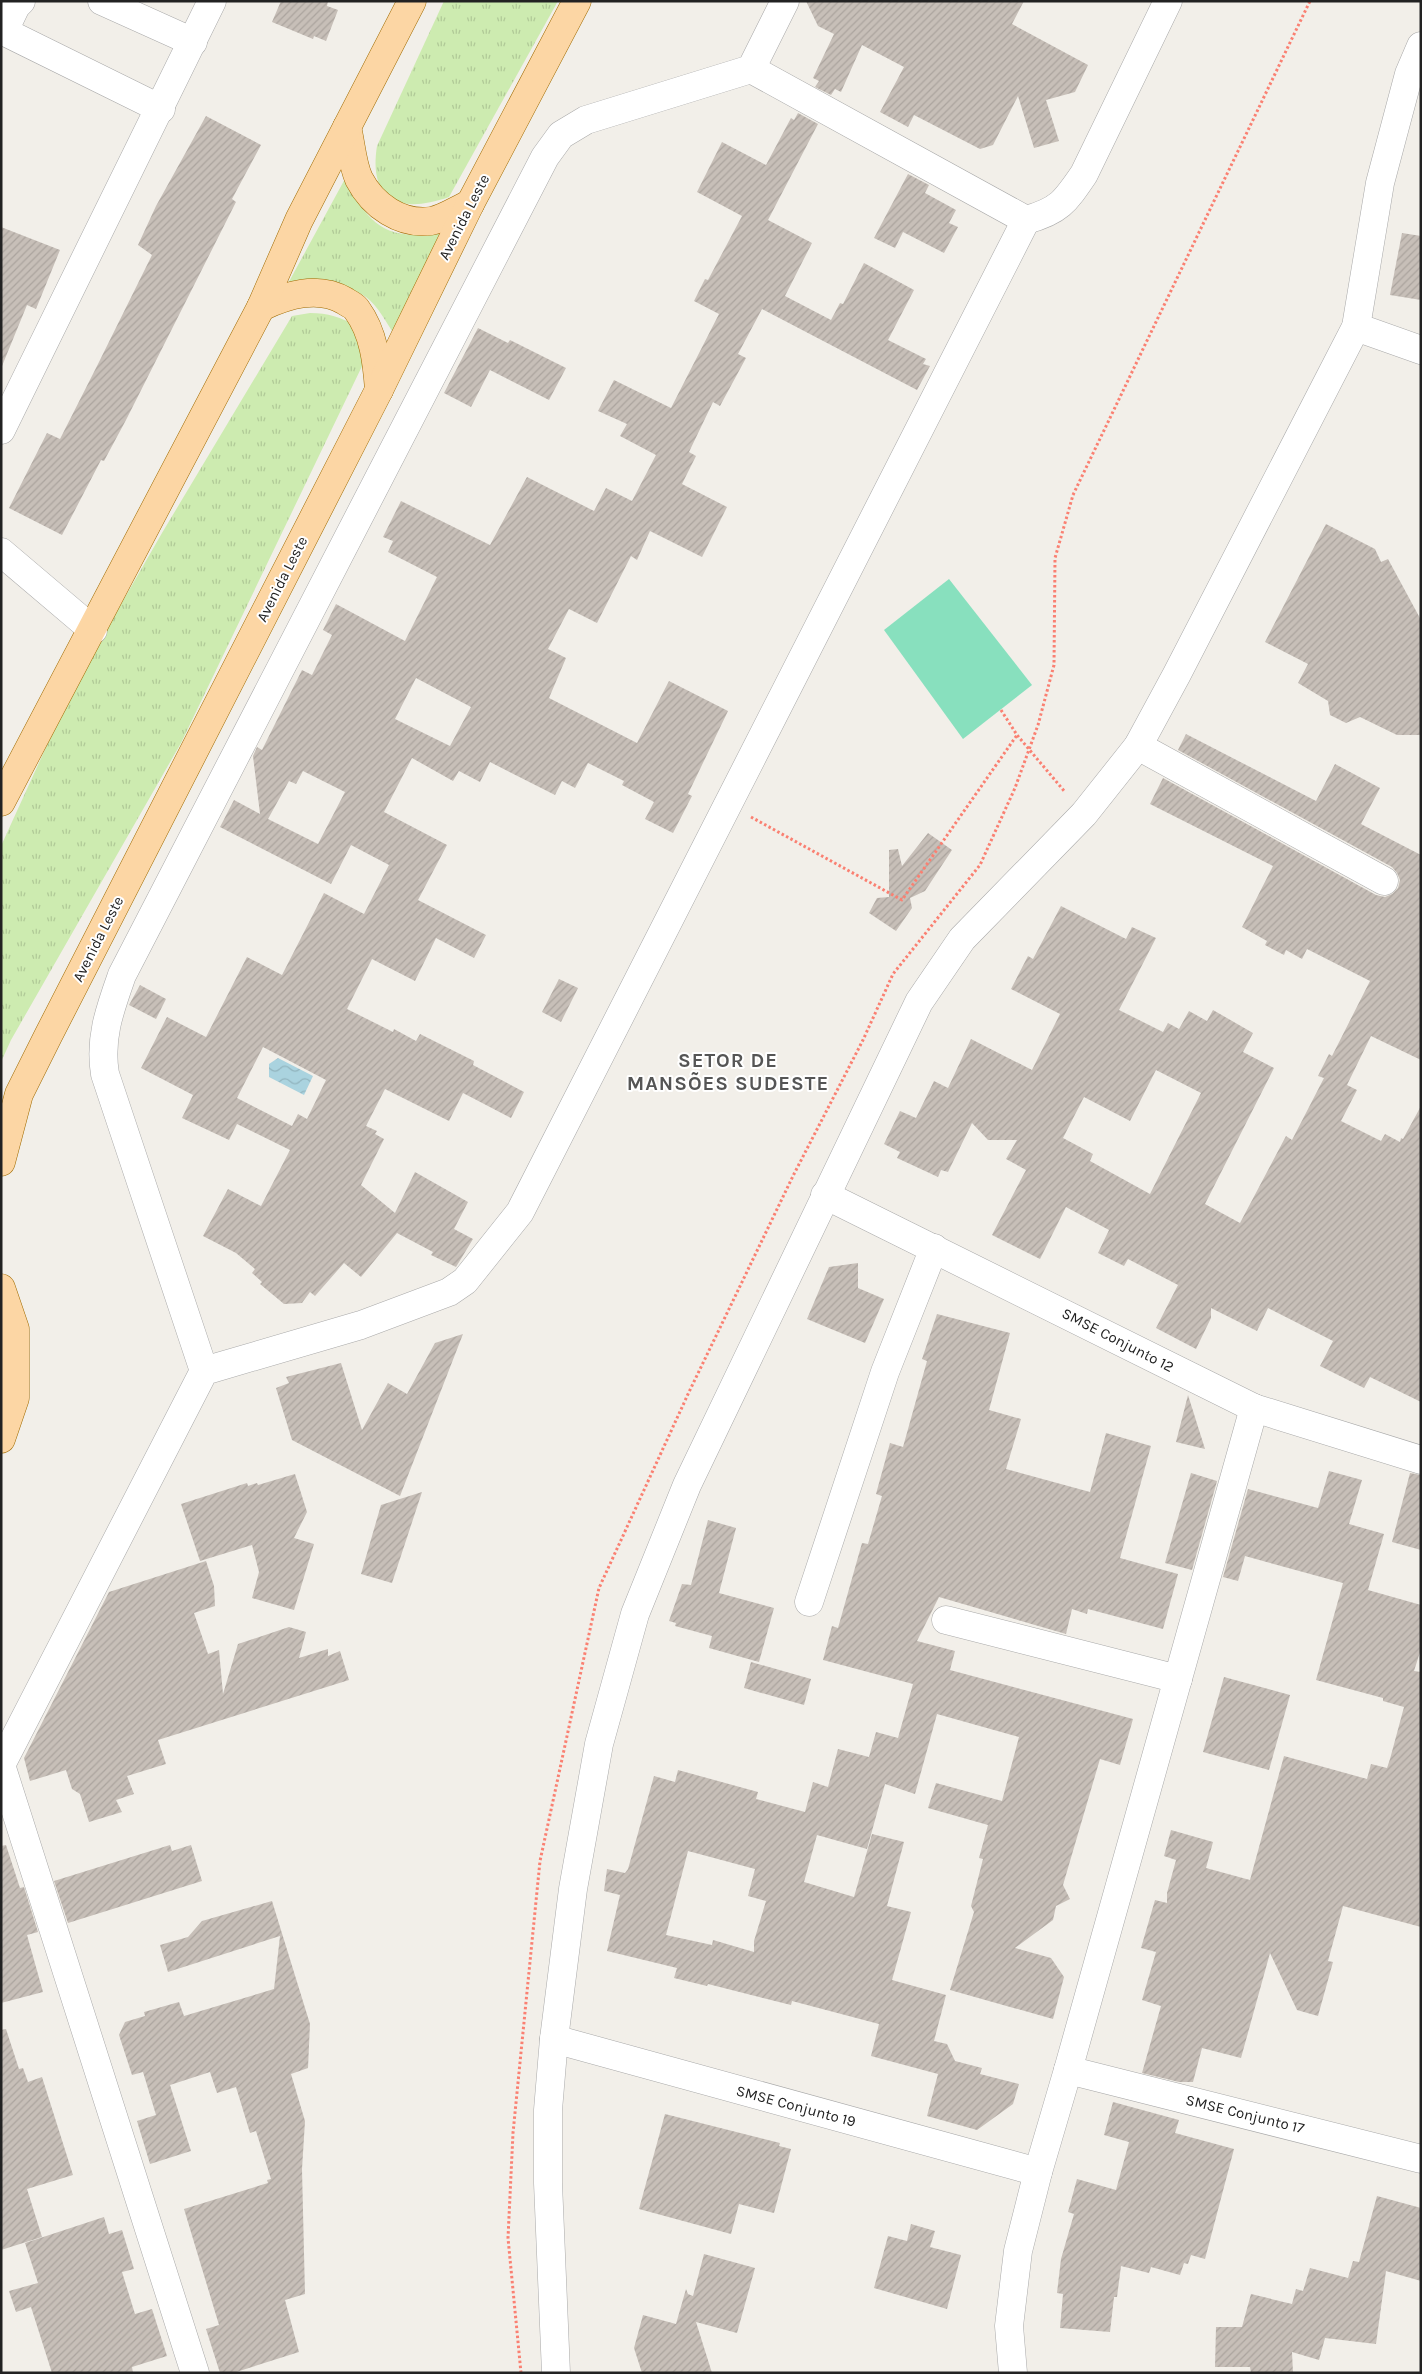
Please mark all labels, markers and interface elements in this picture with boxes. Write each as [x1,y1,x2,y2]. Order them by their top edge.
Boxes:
street label: Avenida Leste [435,171,493,263]
street label: Avenida Leste [253,533,311,625]
street label: Avenida Leste [69,893,127,985]
district label: SETOR DE MANSÕES SUDESTE [627,1049,829,1095]
street label: SMSE Conjunto 12 [1059,1304,1177,1376]
street label: SMSE Conjunto 19 [734,2081,858,2131]
street label: SMSE Conjunto 17 [1184,2091,1306,2137]

